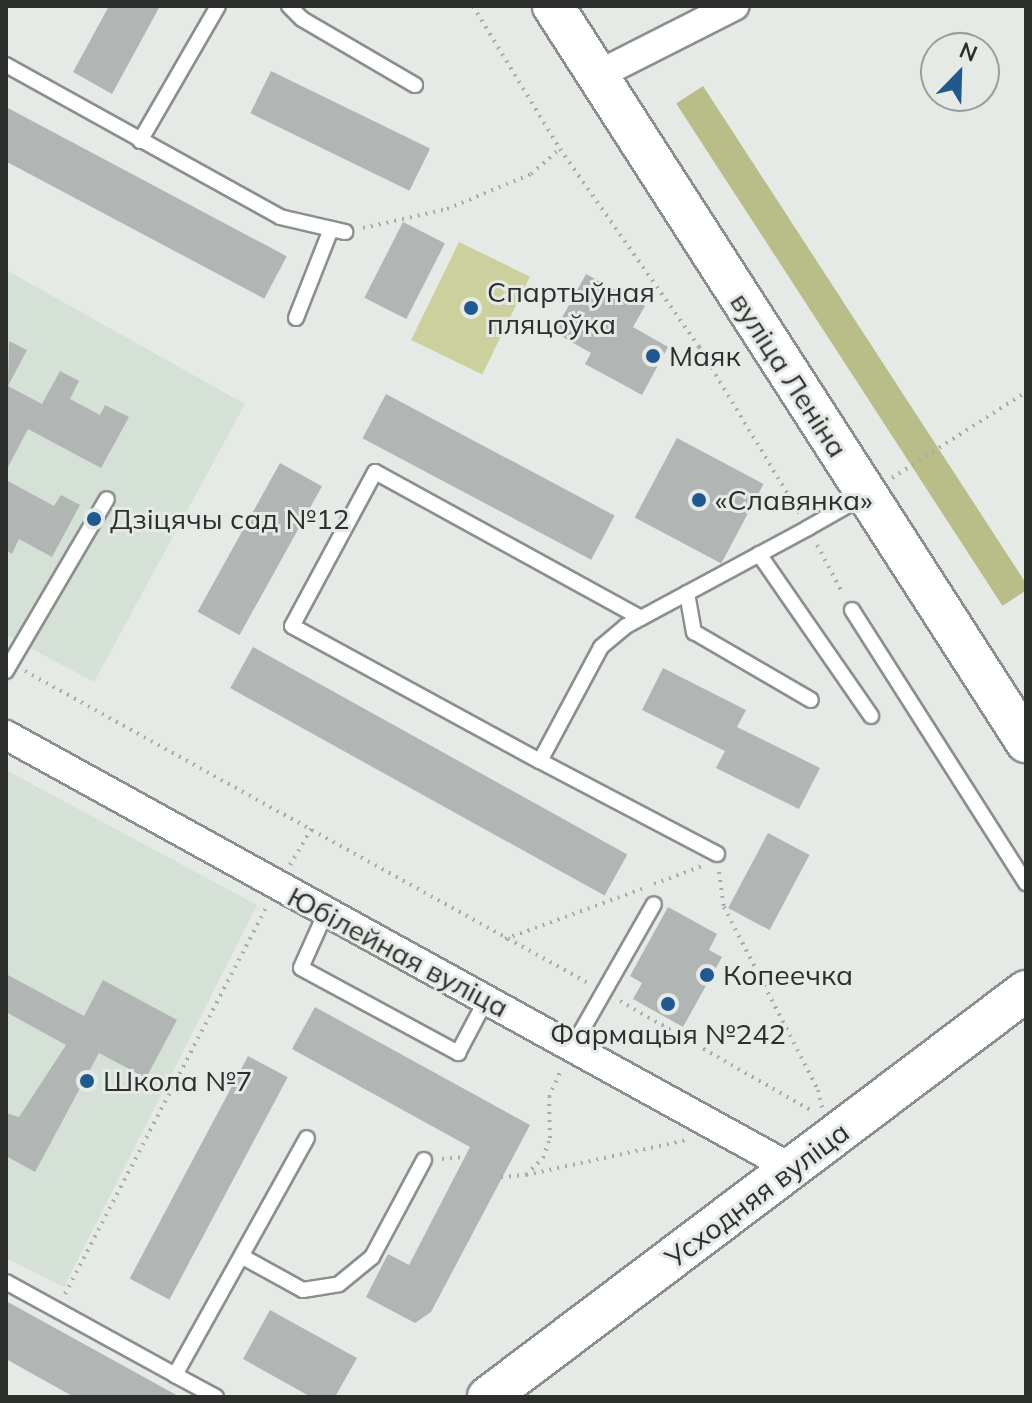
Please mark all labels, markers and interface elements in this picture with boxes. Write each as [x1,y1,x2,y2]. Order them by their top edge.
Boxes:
north arrow [920,32,1000,112]
text: N [955,36,982,68]
place label: Спартыўная пляцоўка [487,275,655,341]
street label: вуліца Леніна [723,287,855,463]
marker: Спартыўная пляцоўка [462,299,480,317]
place label: Маяк [669,339,741,373]
marker: Маяк [644,347,662,365]
place label: «Славянка» [715,483,872,517]
marker: «Славянка» [690,491,708,509]
place label: Дзіцячы сад №12 [110,502,350,536]
marker: Дзіцячы сад №12 [85,510,103,528]
street label: Юбілейная вуліца [282,880,514,1024]
place label: Копеечка [723,958,853,992]
marker: Копеечка [698,966,716,984]
marker: Фармацыя №242 [659,995,677,1013]
place label: Фармацыя №242 [550,1017,786,1051]
place label: Школа №7 [103,1064,252,1098]
marker: Школа №7 [78,1072,96,1090]
street label: Усходняя вуліца [658,1115,856,1275]

